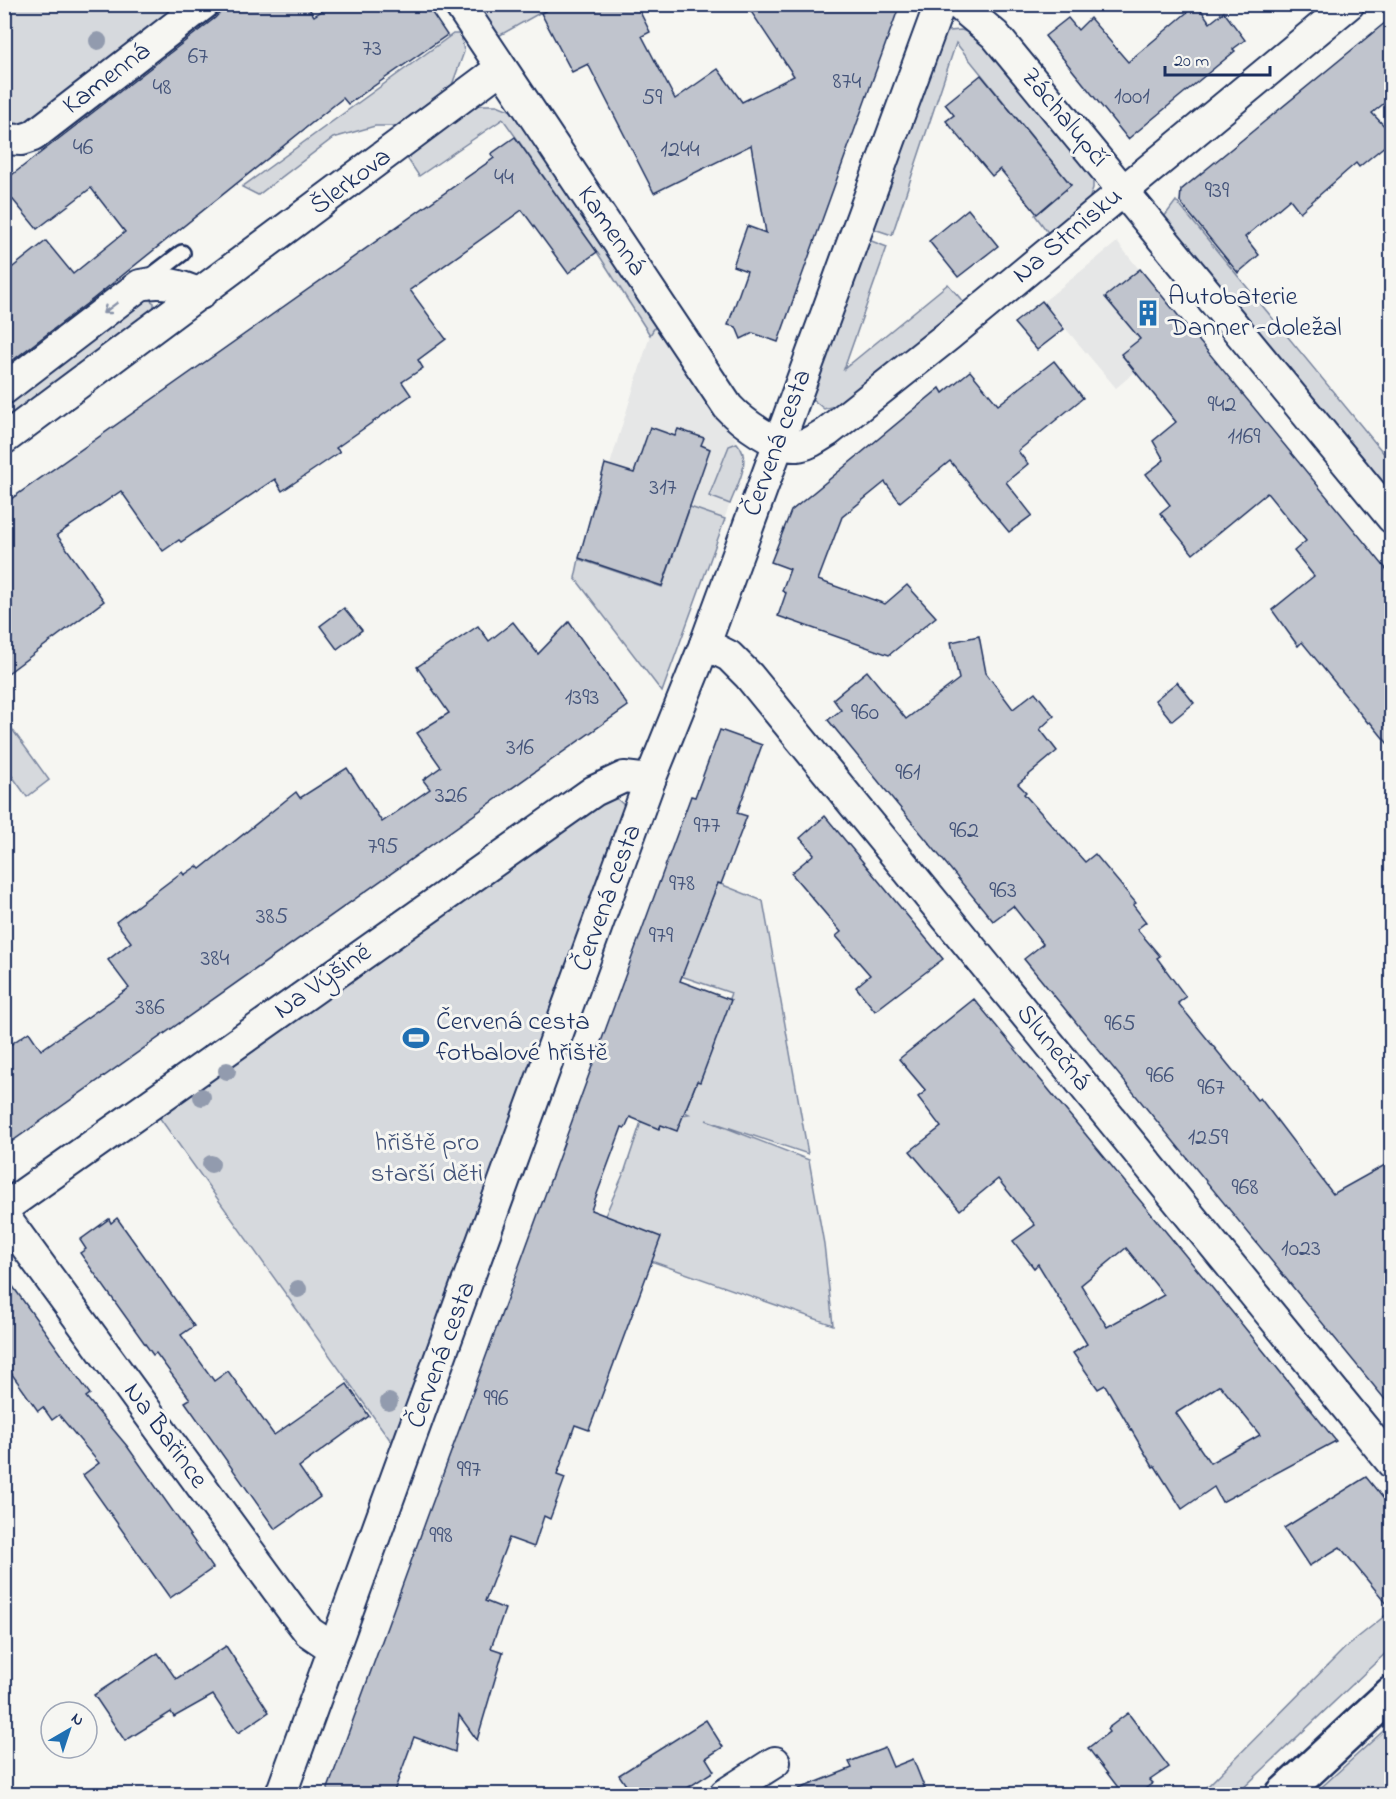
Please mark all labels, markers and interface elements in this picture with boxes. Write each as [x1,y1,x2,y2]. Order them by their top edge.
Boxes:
house number: 73 [362,32,382,67]
street label: Kamenná [55,33,159,125]
scale bar [1165,39,1270,77]
house number: 67 [188,40,208,75]
text: 20 m [1174,49,1209,75]
street label: Záchalupčí [1011,60,1118,177]
house number: 874 [833,65,861,100]
house number: 48 [153,71,171,106]
house number: 1001 [1114,80,1150,115]
house number: 59 [642,81,663,116]
house number: 46 [73,131,94,166]
house number: 1244 [660,133,700,168]
street label: Šlerkova [302,138,400,226]
house number: 44 [494,161,514,196]
house number: 939 [1205,174,1230,209]
street label: Kamenná [567,178,656,284]
street label: Na Strnisku [1004,178,1132,294]
place label: Autobaterie Danner -doležal [1167,278,1342,348]
building icon: Autobaterie Danner -doležal [1133,298,1163,328]
one-way arrow [102,302,118,315]
street label: Červená cesta [733,364,823,522]
house number: 942 [1207,388,1237,423]
house number: 1169 [1227,420,1261,455]
house number: 317 [649,471,677,506]
house number: 1393 [565,681,599,716]
house number: 960 [851,696,879,731]
house number: 316 [506,731,534,766]
house number: 961 [895,756,921,791]
house number: 326 [435,779,468,814]
house number: 977 [694,809,721,844]
house number: 962 [949,814,979,849]
street label: Červená cesta [563,819,653,977]
house number: 795 [368,830,399,865]
house number: 978 [669,867,695,902]
house number: 963 [989,874,1017,909]
house number: 385 [256,900,289,935]
house number: 979 [649,919,674,954]
street label: Na Výšině [266,934,380,1030]
house number: 384 [201,942,230,977]
house number: 386 [135,991,165,1026]
street label: Slunečná [1006,996,1100,1100]
place label: Červená cesta fotbalové hřiště [436,1003,609,1073]
house number: 965 [1104,1007,1136,1042]
sports icon: Červená cesta fotbalové hřiště [401,1023,431,1053]
house number: 966 [1146,1059,1175,1094]
house number: 967 [1197,1071,1225,1106]
house number: 1259 [1188,1121,1229,1156]
park label: hřiště pro starší děti [371,1124,483,1194]
house number: 968 [1232,1171,1258,1206]
house number: 1023 [1281,1232,1321,1267]
street label: Červená cesta [397,1276,487,1434]
street label: Na Bařince [113,1375,217,1498]
house number: 996 [483,1382,509,1417]
house number: 997 [457,1453,481,1488]
house number: 998 [429,1519,453,1554]
north arrow [39,1700,99,1760]
text: N [65,1707,89,1733]

